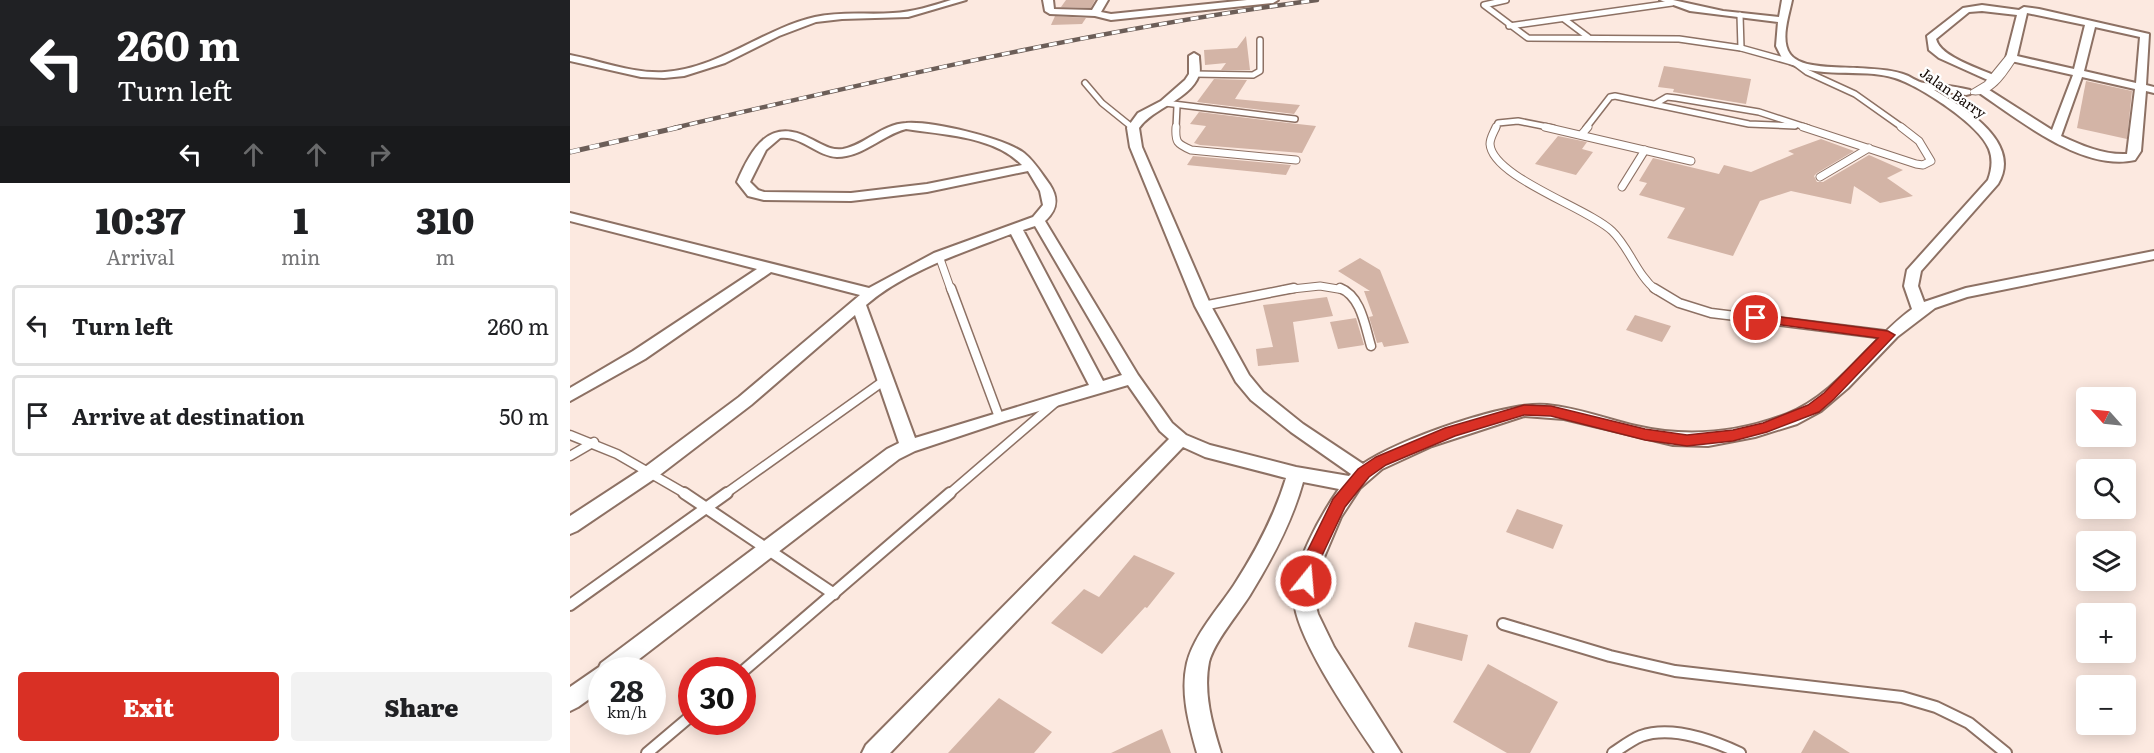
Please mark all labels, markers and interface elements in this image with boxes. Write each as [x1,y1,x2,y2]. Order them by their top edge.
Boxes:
text: 260 m [117,12,240,74]
icon: left [18,24,96,102]
street label: Jalan Barry [1916,62,1992,123]
text: Turn left [117,69,232,109]
icon: left [174,138,207,171]
icon: ahead [237,138,270,171]
icon: ahead [300,138,333,171]
icon: right [363,138,396,171]
text: 10:37 [96,192,185,245]
text: 1 [293,192,308,245]
text: 310 [416,192,474,245]
text: Arrival [106,241,175,271]
text: min [281,241,320,271]
text: m [435,241,455,271]
pin [1730,292,1781,343]
icon: arrive [1739,301,1772,334]
icon: left [21,309,54,342]
text: Turn left [72,309,173,342]
text: 260 m [488,309,549,342]
north arrow [2076,387,2136,447]
map controls [2076,387,2136,735]
icon: arrive [21,399,54,432]
text: Arrive at destination [72,399,305,432]
text: 50 m [499,399,549,432]
button: search [2076,459,2136,519]
button: layers [2076,531,2136,591]
position arrow [1274,549,1338,613]
button: + [2076,603,2136,663]
speed limit sign: 30 [678,657,756,735]
text: 28 [610,667,644,711]
button: Exit [18,672,279,741]
button: Share [291,672,552,741]
button: − [2076,675,2136,735]
text: km/h [607,700,647,723]

